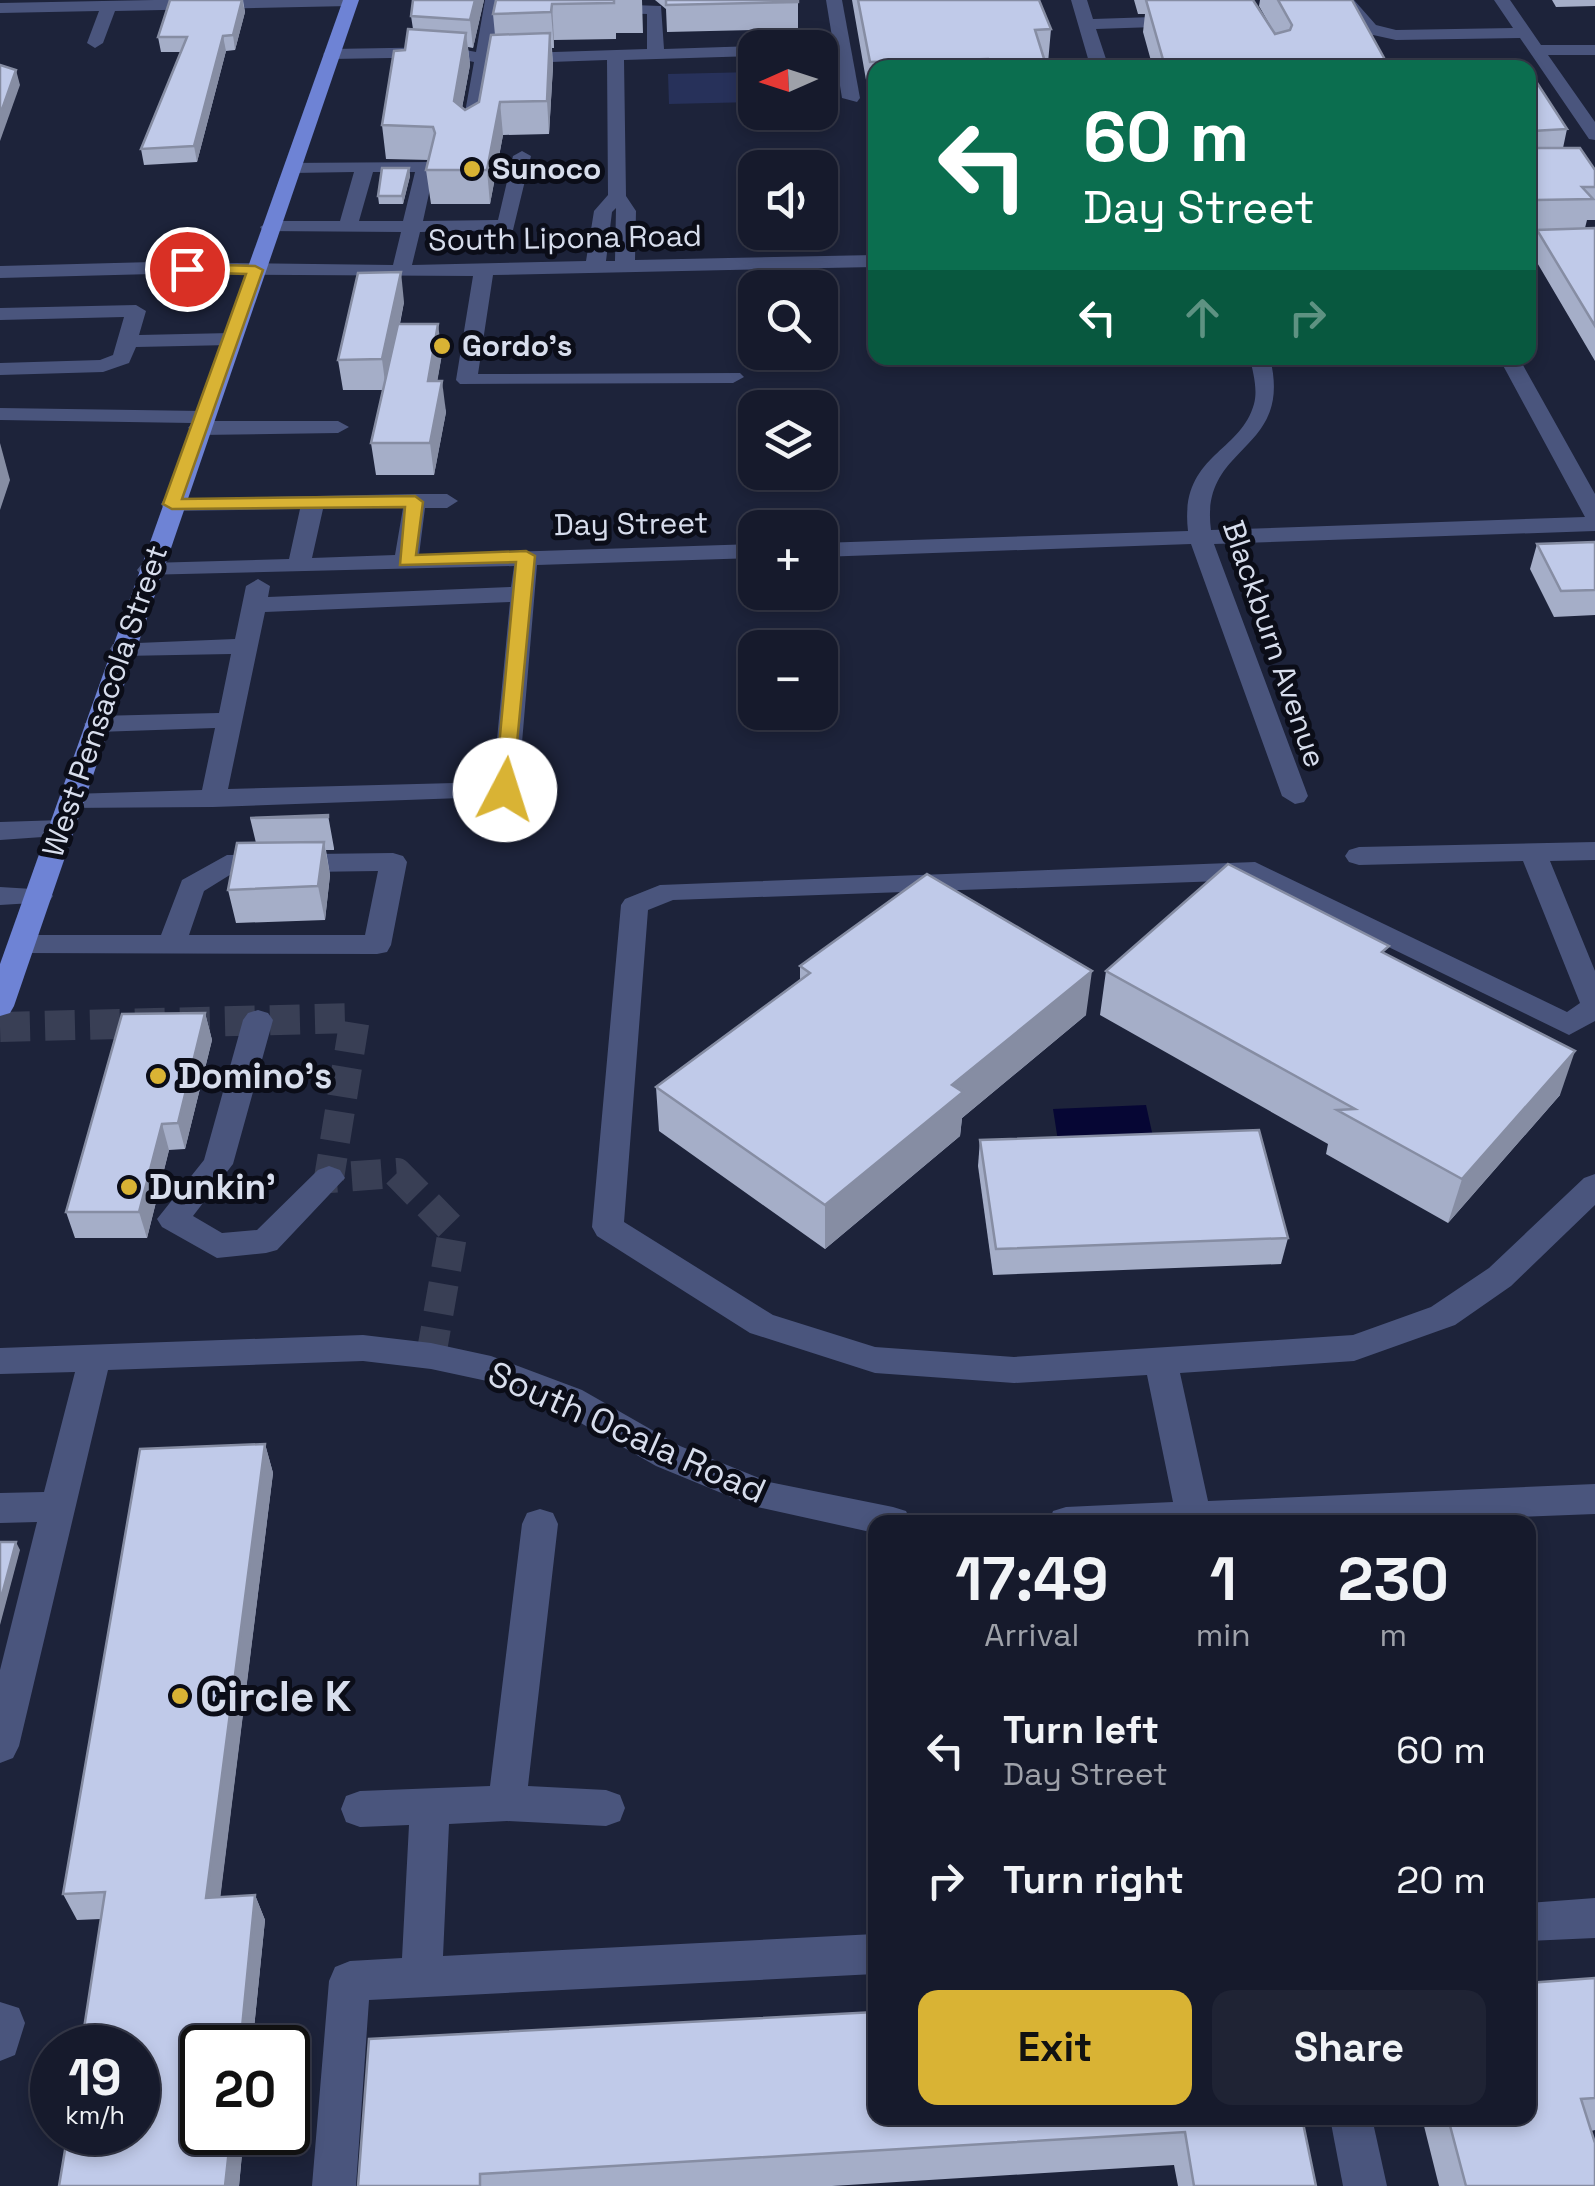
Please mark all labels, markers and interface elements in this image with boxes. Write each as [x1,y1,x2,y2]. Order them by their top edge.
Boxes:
north arrow [738,30,838,130]
map controls [738,30,838,730]
text: 60 m [1083,92,1249,181]
icon: left [918,100,1048,230]
place label: Sunoco [492,149,601,188]
button: sound [738,150,838,250]
marker: Sunoco [461,158,483,180]
text: Day Street [1083,179,1315,236]
street label: South Lipona Road [428,216,702,259]
pin [145,227,230,312]
icon: arrive [160,242,215,297]
button: search [738,270,838,370]
icon: left [1070,290,1125,345]
icon: ahead [1175,290,1230,345]
icon: right [1280,290,1335,345]
place label: Gordo's [462,326,573,365]
marker: Gordo's [431,335,453,357]
button: layers [738,390,838,490]
street label: Day Street [553,503,709,544]
button: + [738,510,838,610]
street label: Blackburn Avenue [1214,515,1335,773]
street label: West Pensacola Street [33,540,176,862]
button: − [738,630,838,730]
position arrow [453,738,557,842]
place label: Domino's [178,1054,332,1098]
marker: Domino's [147,1065,169,1087]
place label: Dunkin' [149,1165,276,1209]
marker: Dunkin' [118,1176,140,1198]
street label: South Ocala Road [481,1351,773,1513]
text: 17:49 [955,1541,1109,1618]
text: 1 [1210,1541,1237,1618]
text: 230 [1338,1541,1449,1618]
text: Arrival [984,1615,1079,1655]
text: min [1196,1615,1251,1655]
text: m [1380,1615,1407,1655]
place label: Circle K [200,1670,352,1723]
marker: Circle K [169,1685,191,1707]
text: Turn left [1003,1706,1159,1754]
icon: left [918,1723,973,1778]
text: 60 m [1396,1726,1486,1774]
text: Day Street [1003,1754,1168,1794]
icon: right [918,1853,973,1908]
text: Turn right [1003,1856,1184,1904]
text: 20 m [1396,1856,1486,1904]
button: Exit [918,1990,1192,2105]
button: Share [1212,1990,1486,2105]
speed limit sign: 20 [180,2025,310,2155]
text: 19 [68,2046,122,2110]
text: km/h [65,2099,125,2131]

